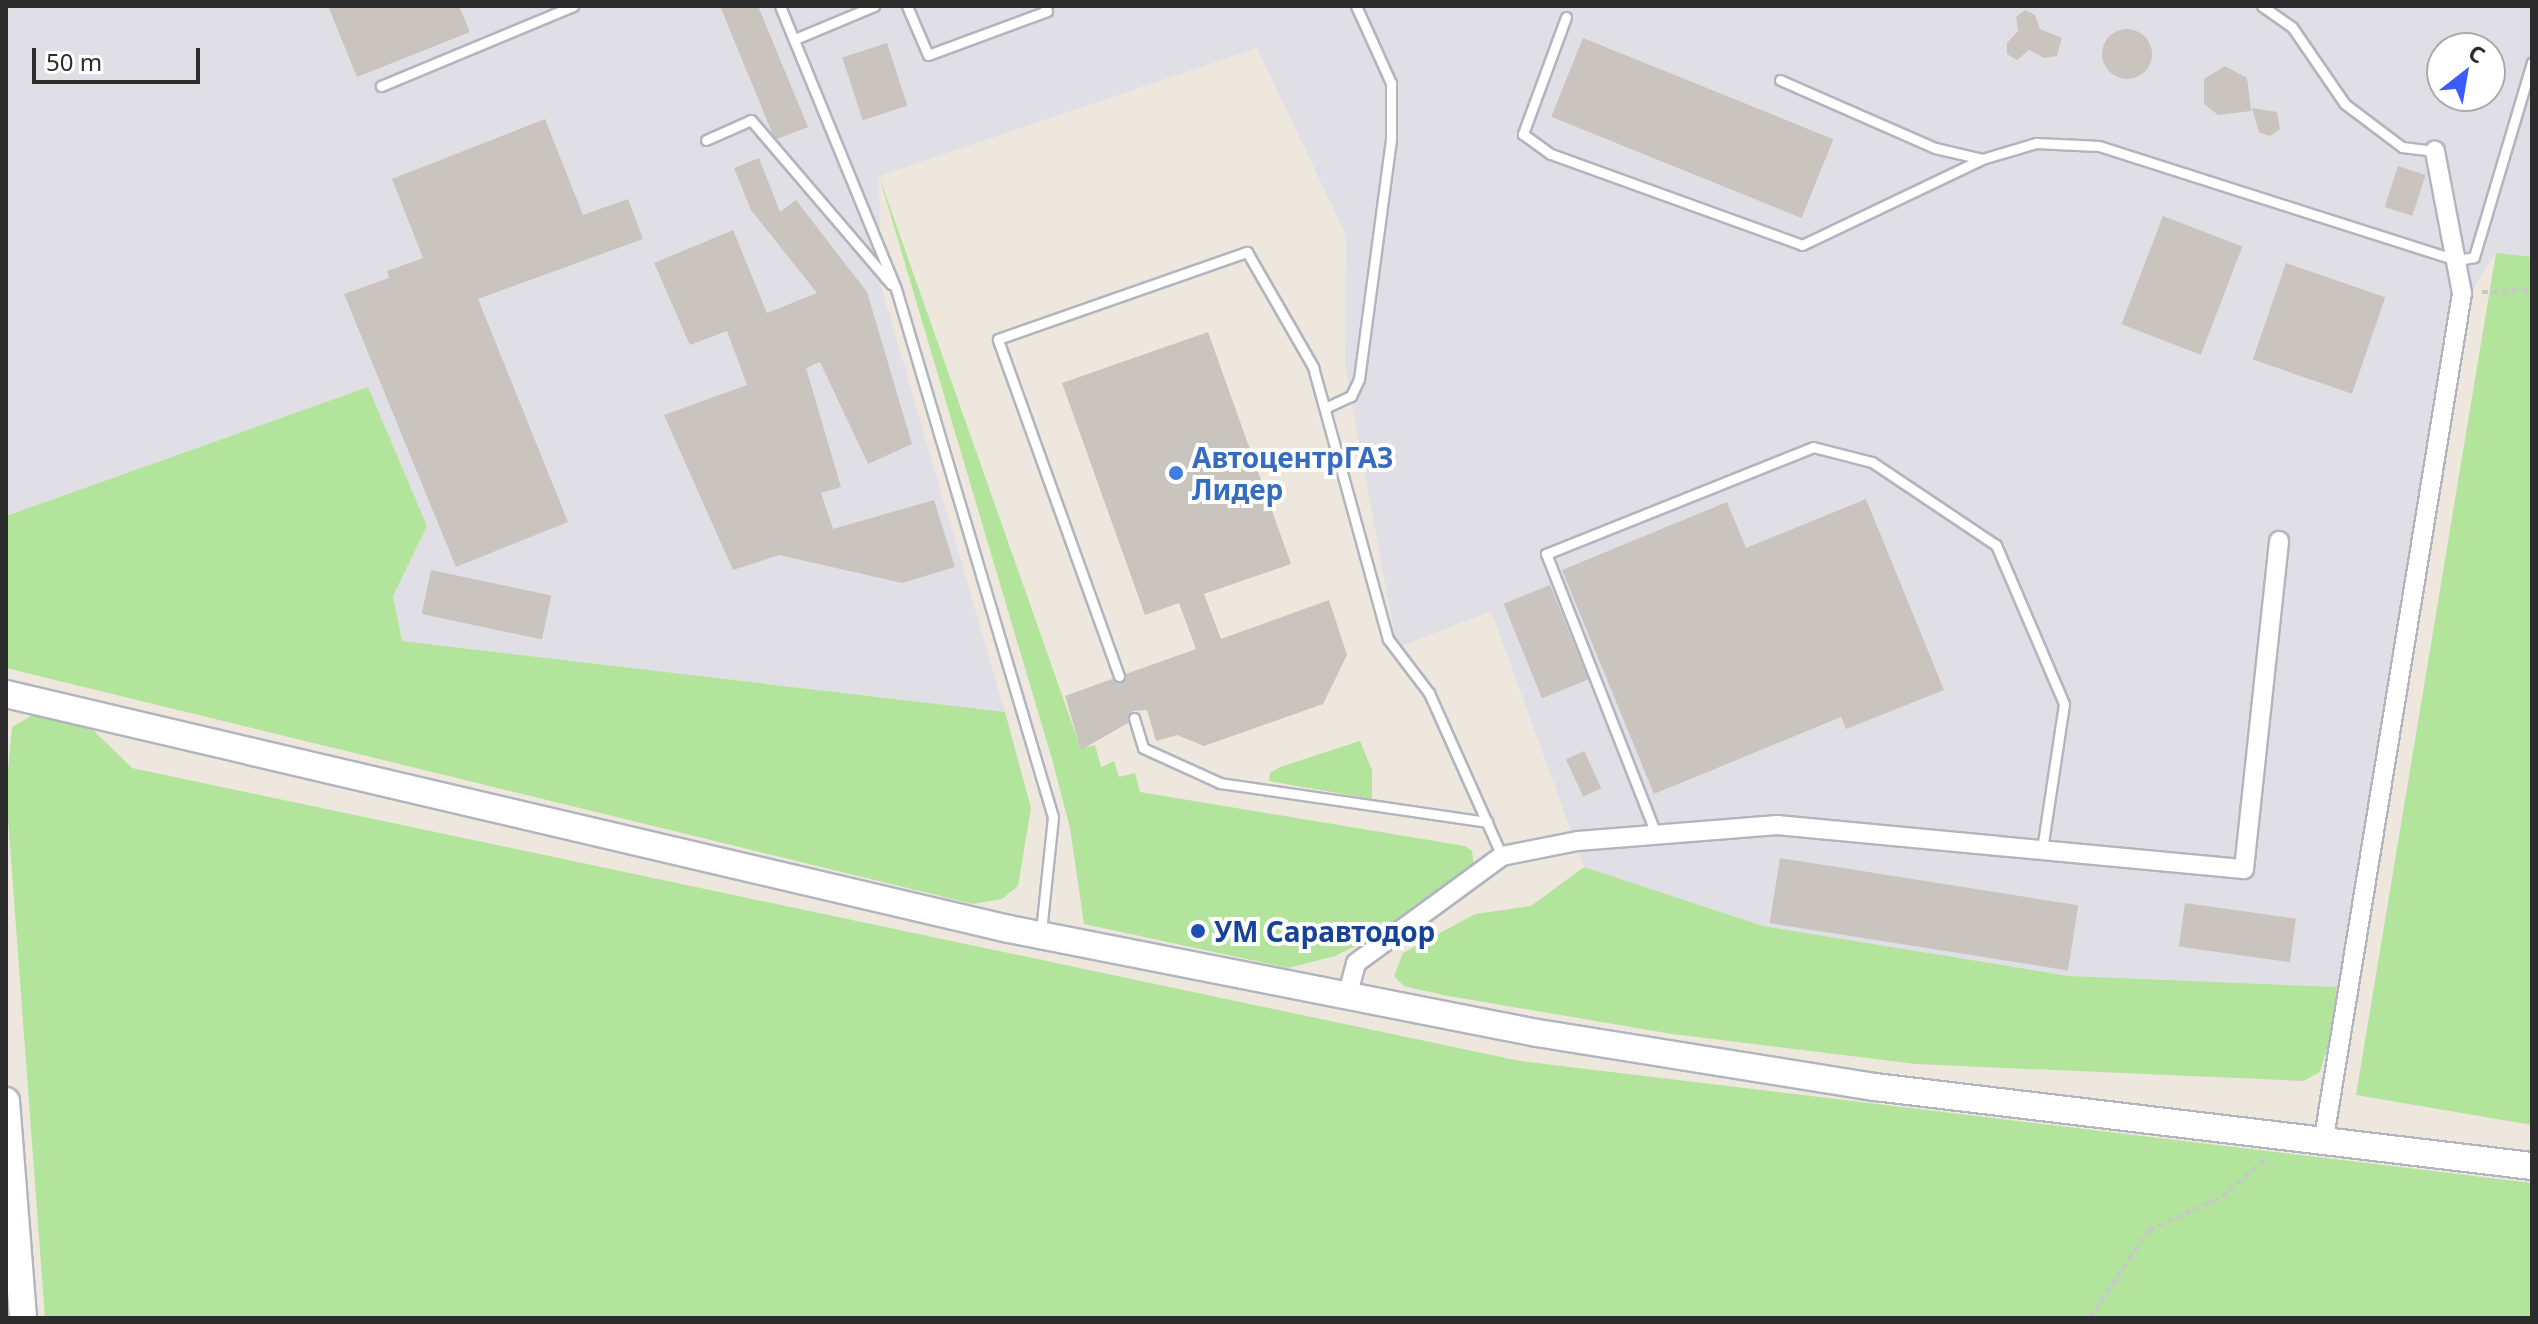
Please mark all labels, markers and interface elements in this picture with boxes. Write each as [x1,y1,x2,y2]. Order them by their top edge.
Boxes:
scale bar [36,32,204,82]
north arrow [2426,32,2506,112]
text: С [2464,37,2491,70]
text: 50 m [46,45,102,78]
place label: АвтоцентрГАЗ Лидер [1192,440,1394,506]
marker: АвтоцентрГАЗ Лидер [1167,464,1185,482]
place label: УМ Саравтодор [1214,914,1435,948]
marker: УМ Саравтодор [1189,922,1207,940]

